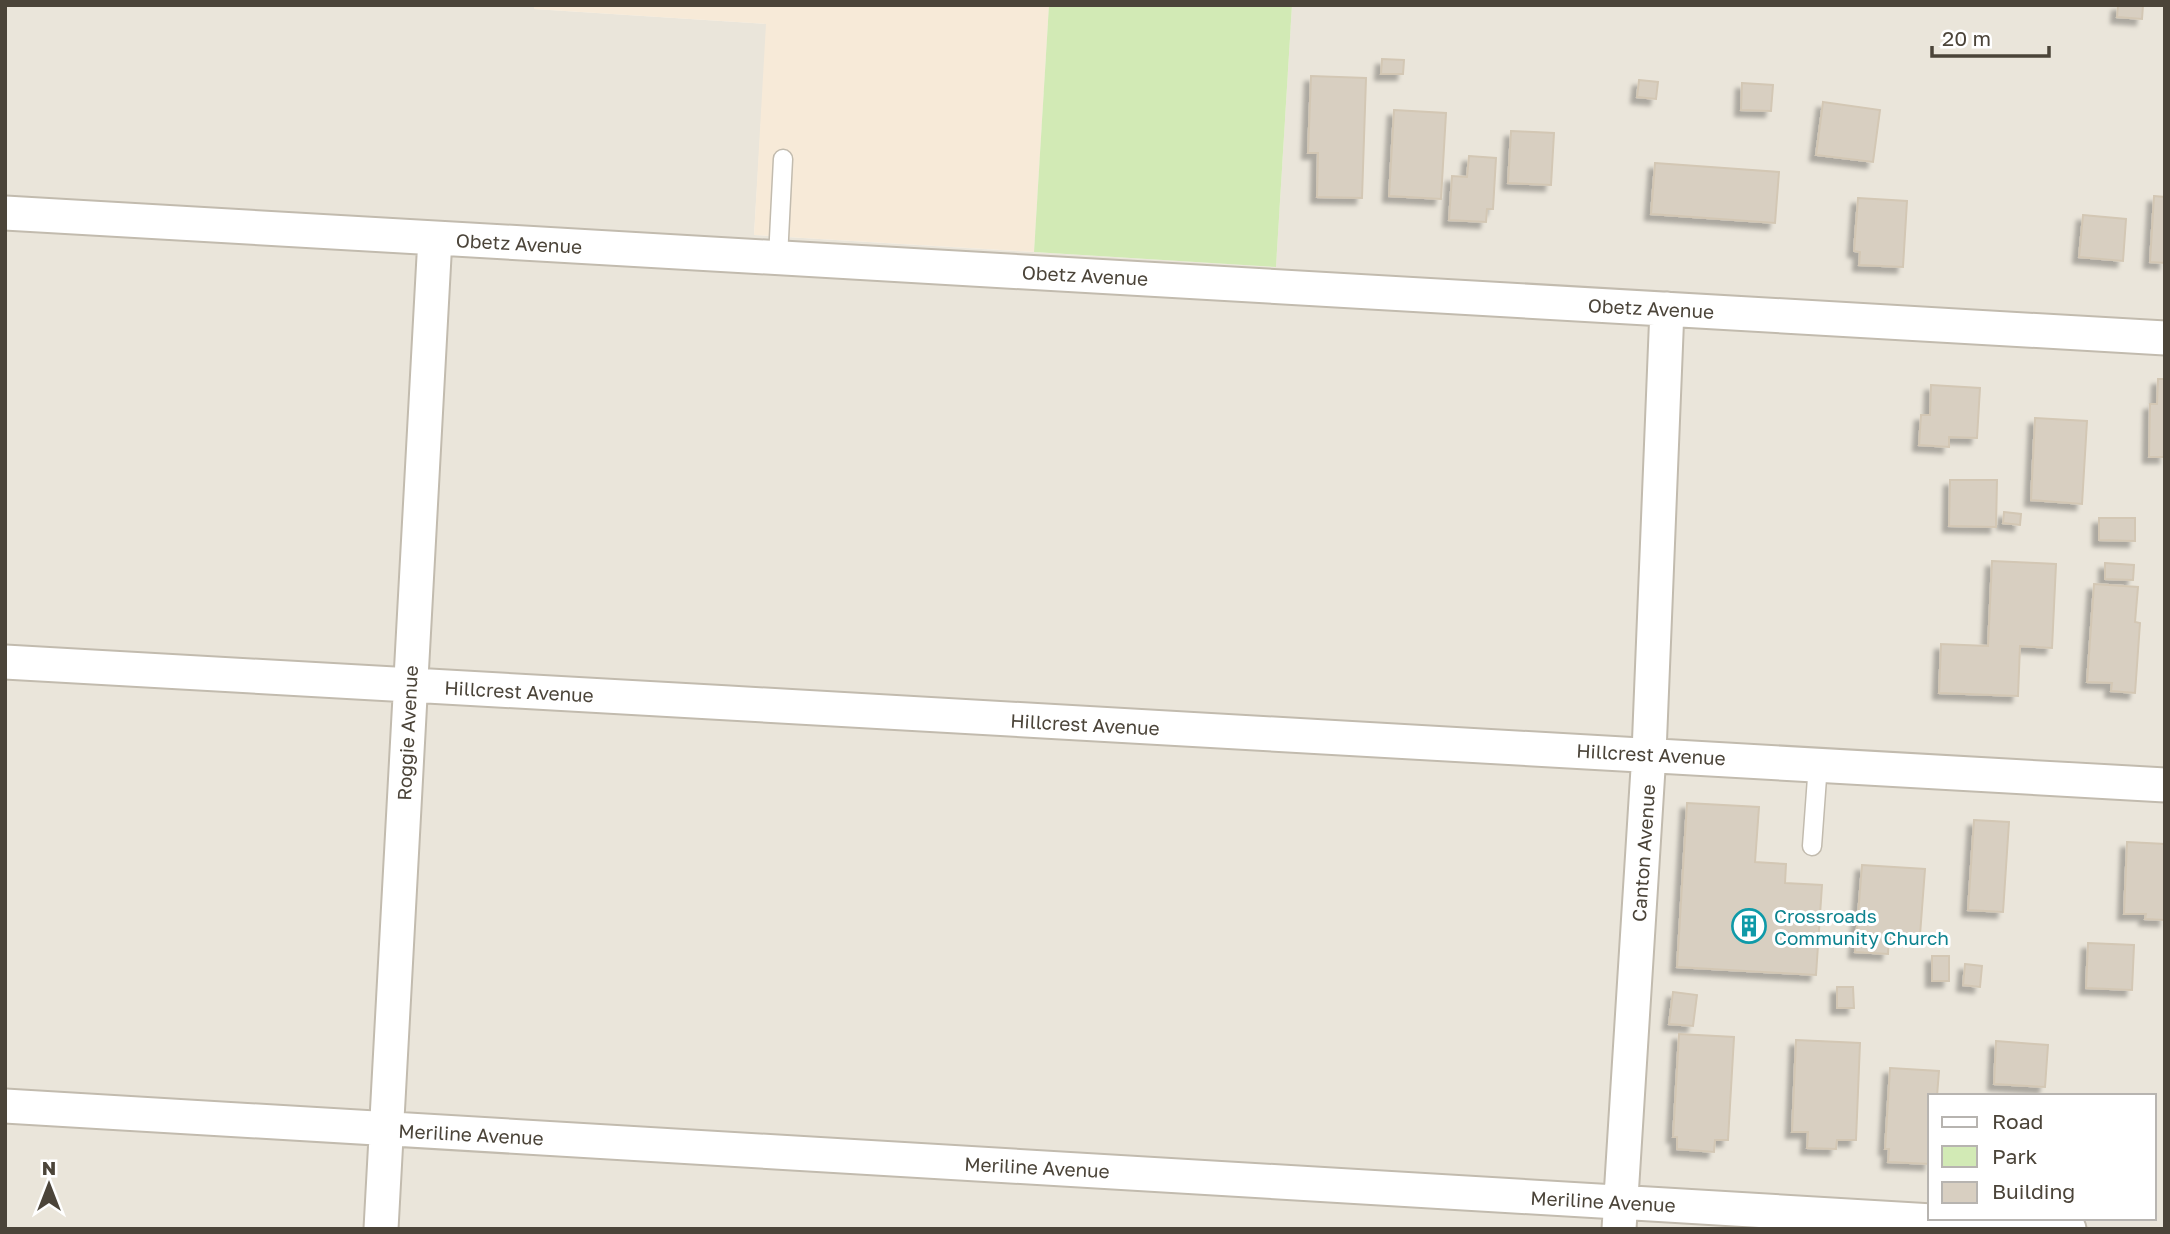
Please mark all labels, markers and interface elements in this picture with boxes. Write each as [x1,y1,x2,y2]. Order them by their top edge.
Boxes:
scale bar [1932,14,2049,58]
text: 20 m [1942,25,1991,51]
street label: Obetz Avenue [455,228,583,258]
street label: Obetz Avenue [1021,260,1149,290]
street label: Obetz Avenue [1587,293,1715,323]
street label: Roggie Avenue [392,665,422,801]
street label: Hillcrest Avenue [444,676,594,706]
street label: Hillcrest Avenue [1010,709,1160,739]
street label: Hillcrest Avenue [1576,739,1726,769]
street label: Canton Avenue [1627,784,1659,922]
place label: Crossroads Community Church [1774,904,1949,949]
building icon: Crossroads Community Church [1730,907,1768,945]
legend [1928,1094,2156,1220]
text: Road [1992,1108,2043,1134]
street label: Meriline Avenue [398,1119,544,1149]
text: Park [1992,1143,2038,1169]
north arrow [14,1150,84,1220]
street label: Meriline Avenue [964,1152,1110,1182]
text: N [42,1156,56,1179]
text: Building [1992,1178,2075,1204]
street label: Meriline Avenue [1530,1186,1676,1216]

